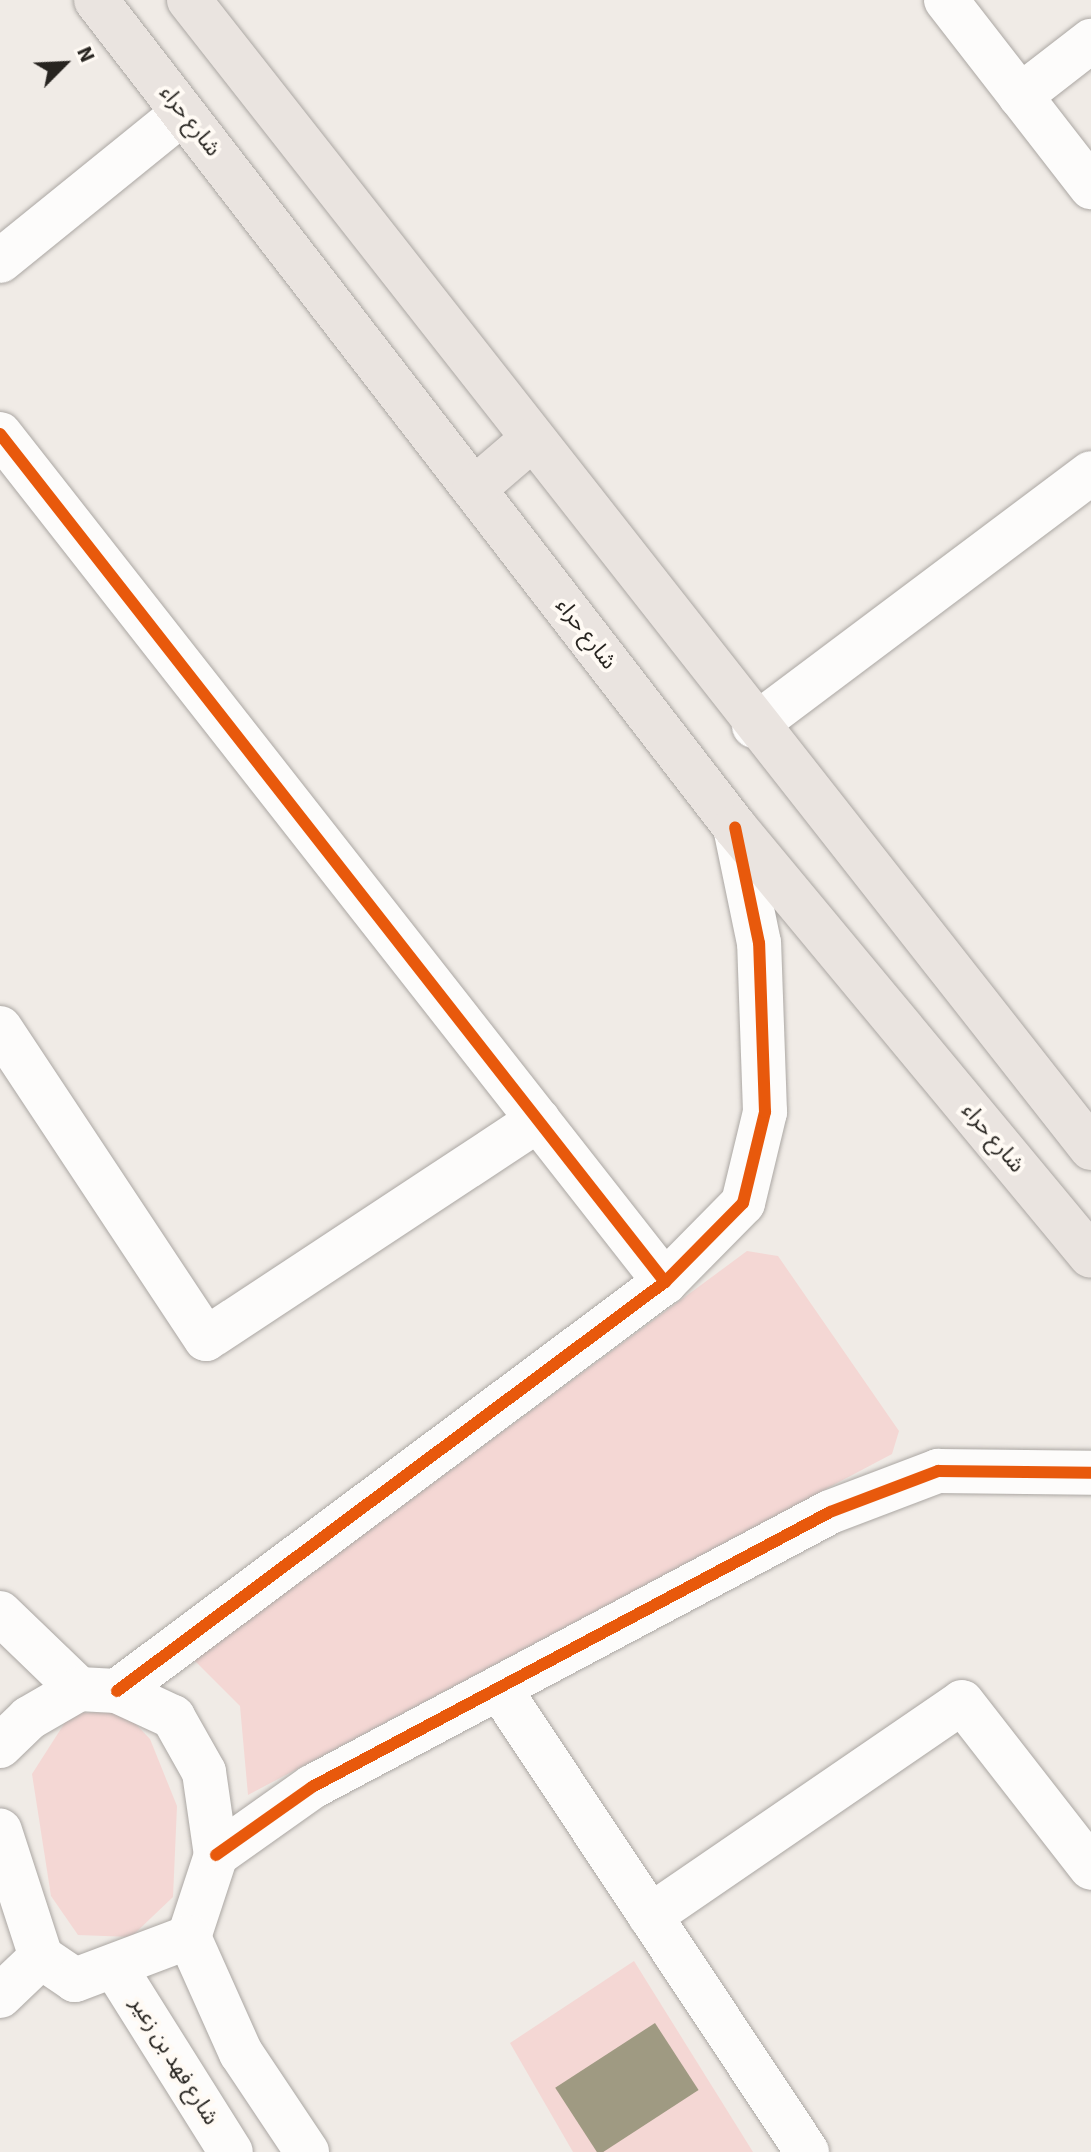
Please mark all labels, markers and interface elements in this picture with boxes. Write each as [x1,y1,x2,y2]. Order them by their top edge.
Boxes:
north arrow [24,24,104,104]
text: N [68,41,104,67]
street label: شارع حراء [154,80,226,162]
street label: شارع حراء [550,593,622,675]
street label: شارع حراء [956,1098,1030,1178]
street label: شارع فهد بن زعير [124,1992,224,2130]

